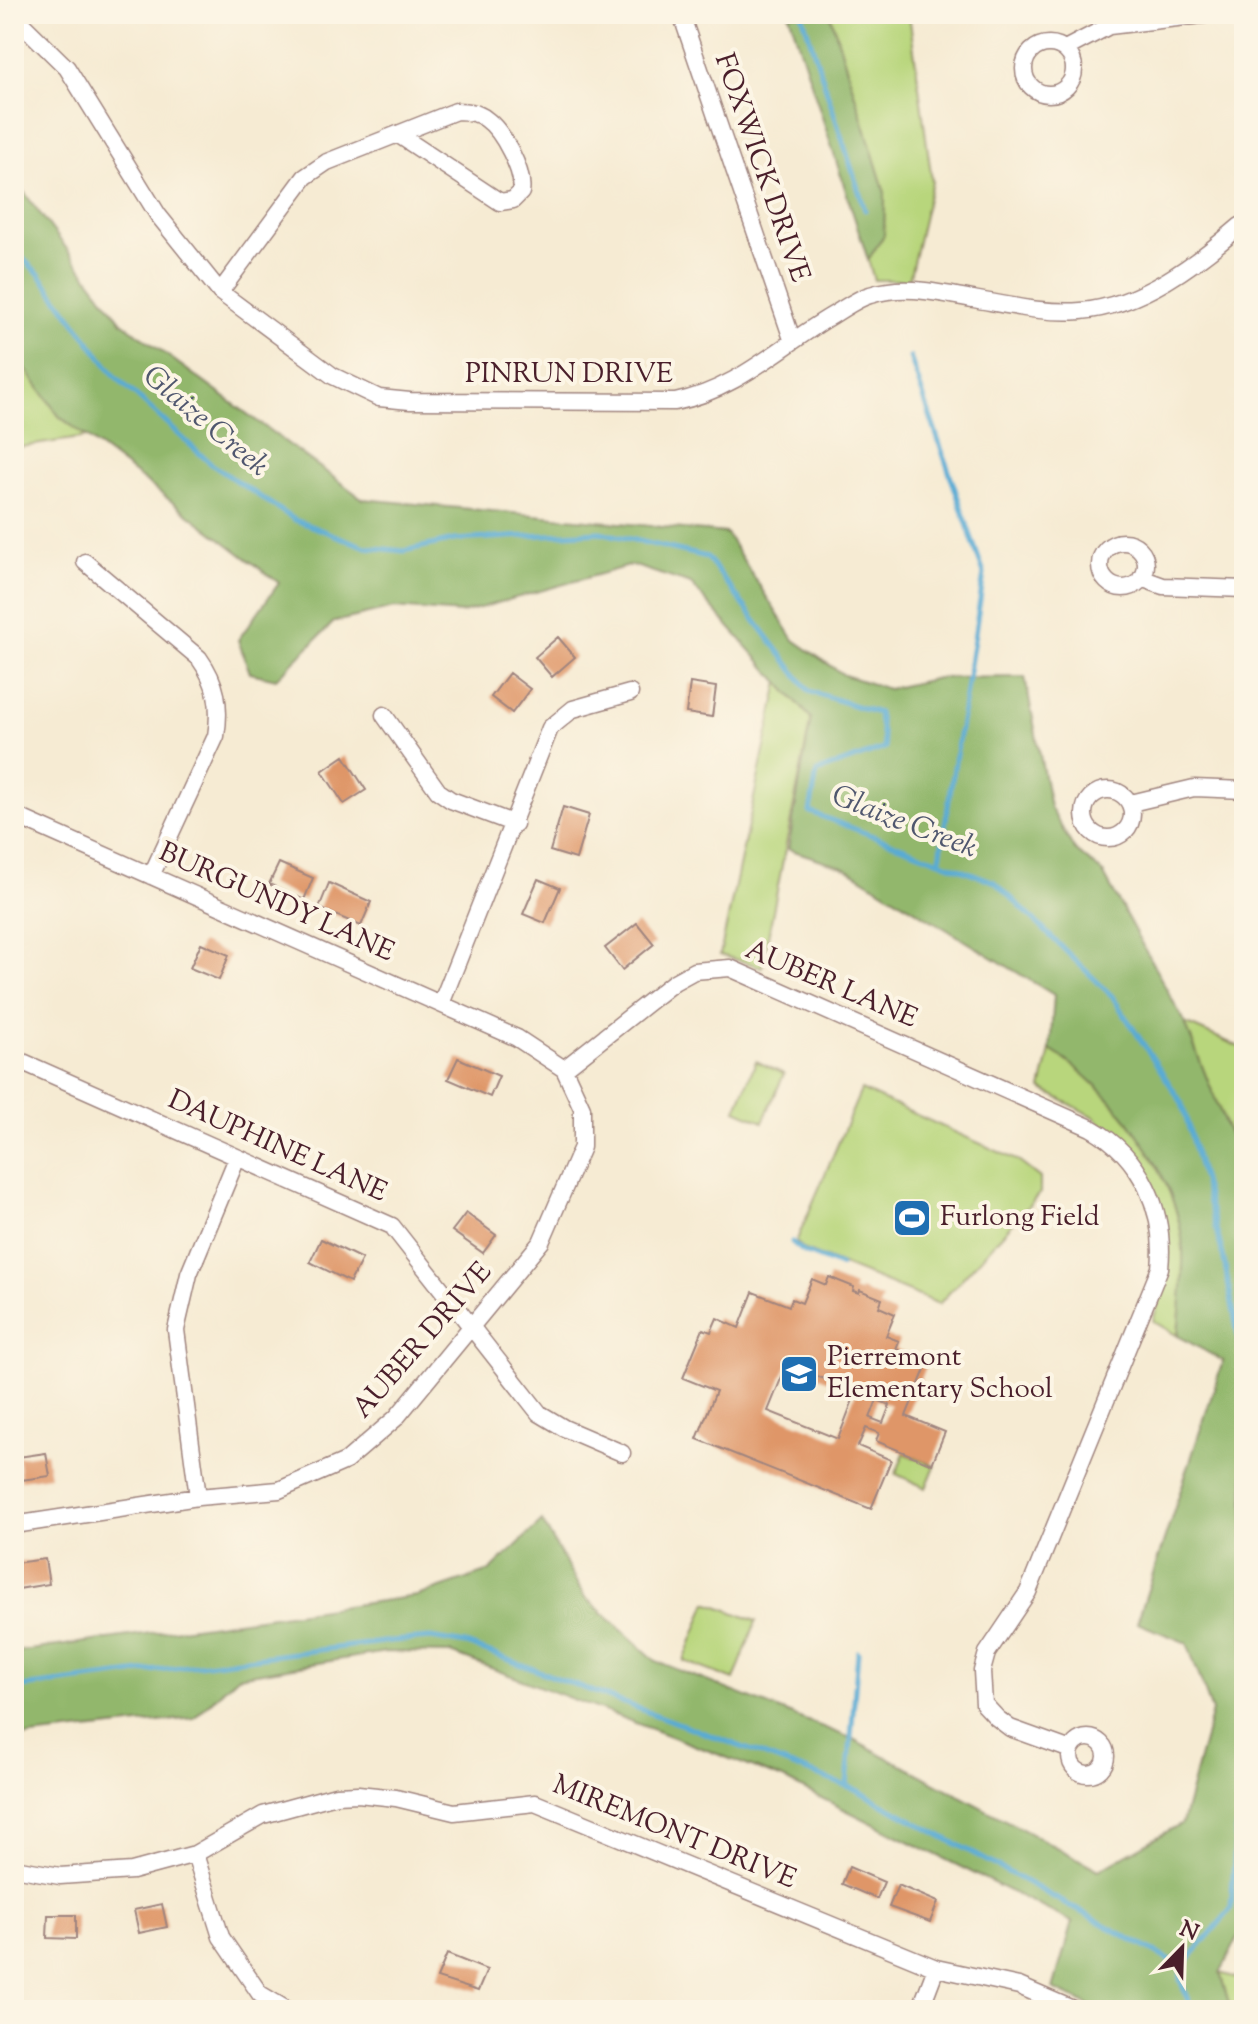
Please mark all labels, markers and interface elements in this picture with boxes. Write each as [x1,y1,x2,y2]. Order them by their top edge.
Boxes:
street label: FOXWICK DRIVE [703,48,819,288]
street label: PINRUN DRIVE [465,355,673,395]
water label: Glaize Creek [133,356,277,488]
water label: Glaize Creek [825,776,983,870]
street label: BURGUNDY LANE [152,833,400,973]
street label: AUBER LANE [739,931,923,1039]
street label: DAUPHINE LANE [161,1081,393,1213]
sports icon: Furlong Field [891,1197,933,1239]
place label: Furlong Field [940,1198,1100,1238]
street label: AUBER DRIVE [344,1254,502,1428]
place label: Pierremont Elementary School [827,1338,1053,1410]
school or university icon: Pierremont Elementary School [778,1353,820,1395]
street label: MIREMONT DRIVE [546,1766,802,1900]
north arrow [1142,1908,1222,1988]
text: N [1174,1914,1203,1951]

